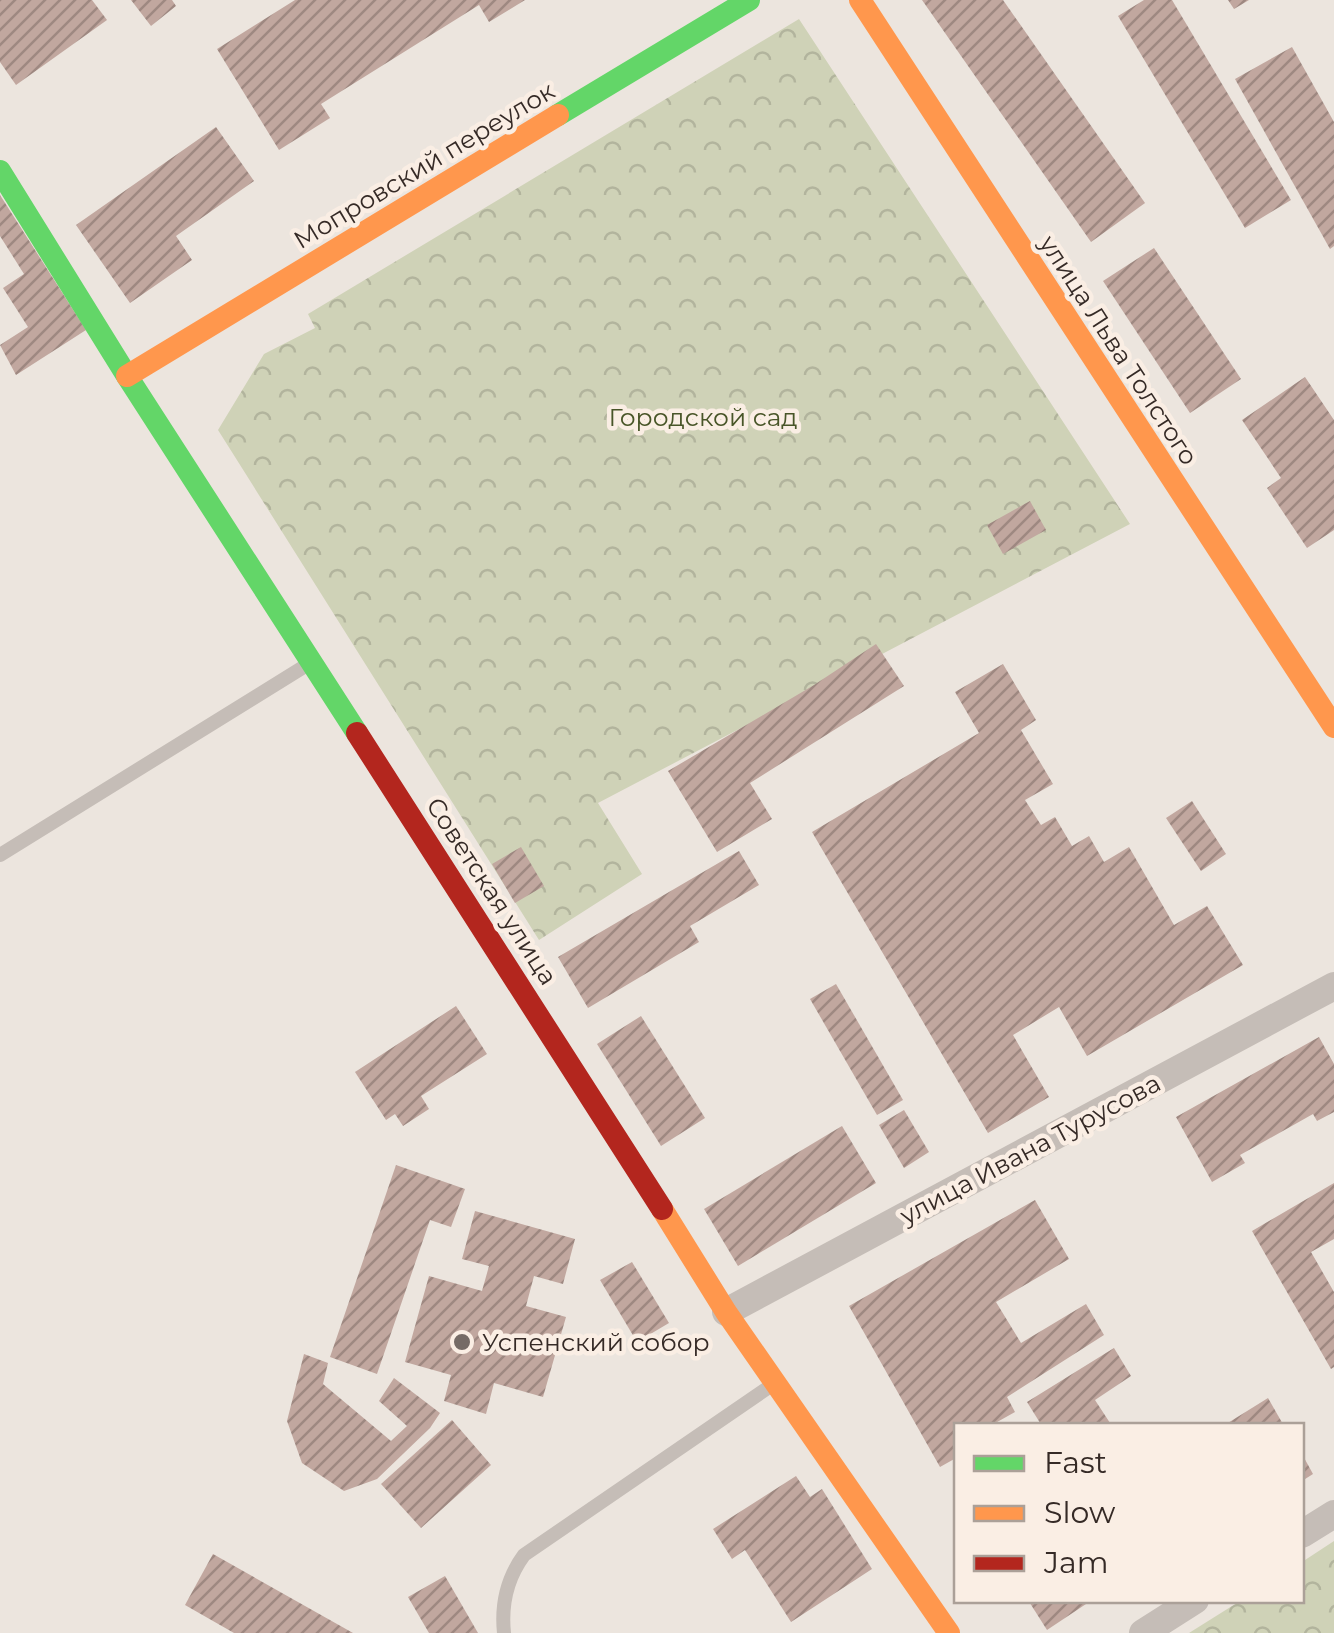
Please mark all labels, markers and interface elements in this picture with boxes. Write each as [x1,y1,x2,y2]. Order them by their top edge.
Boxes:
street label: Мопровский переулок [288,75,560,255]
street label: улица Льва Толстого [1033,229,1204,470]
park label: Городской сад [608,402,798,432]
street label: Советская улица [420,792,564,990]
street label: улица Ивана Турусова [894,1068,1165,1231]
place label: Успенский собор [482,1327,710,1357]
marker: Успенский собор [451,1331,473,1353]
legend [954,1423,1304,1603]
text: Fast [1044,1444,1107,1481]
text: Slow [1044,1494,1116,1531]
text: Jam [1043,1544,1109,1581]

